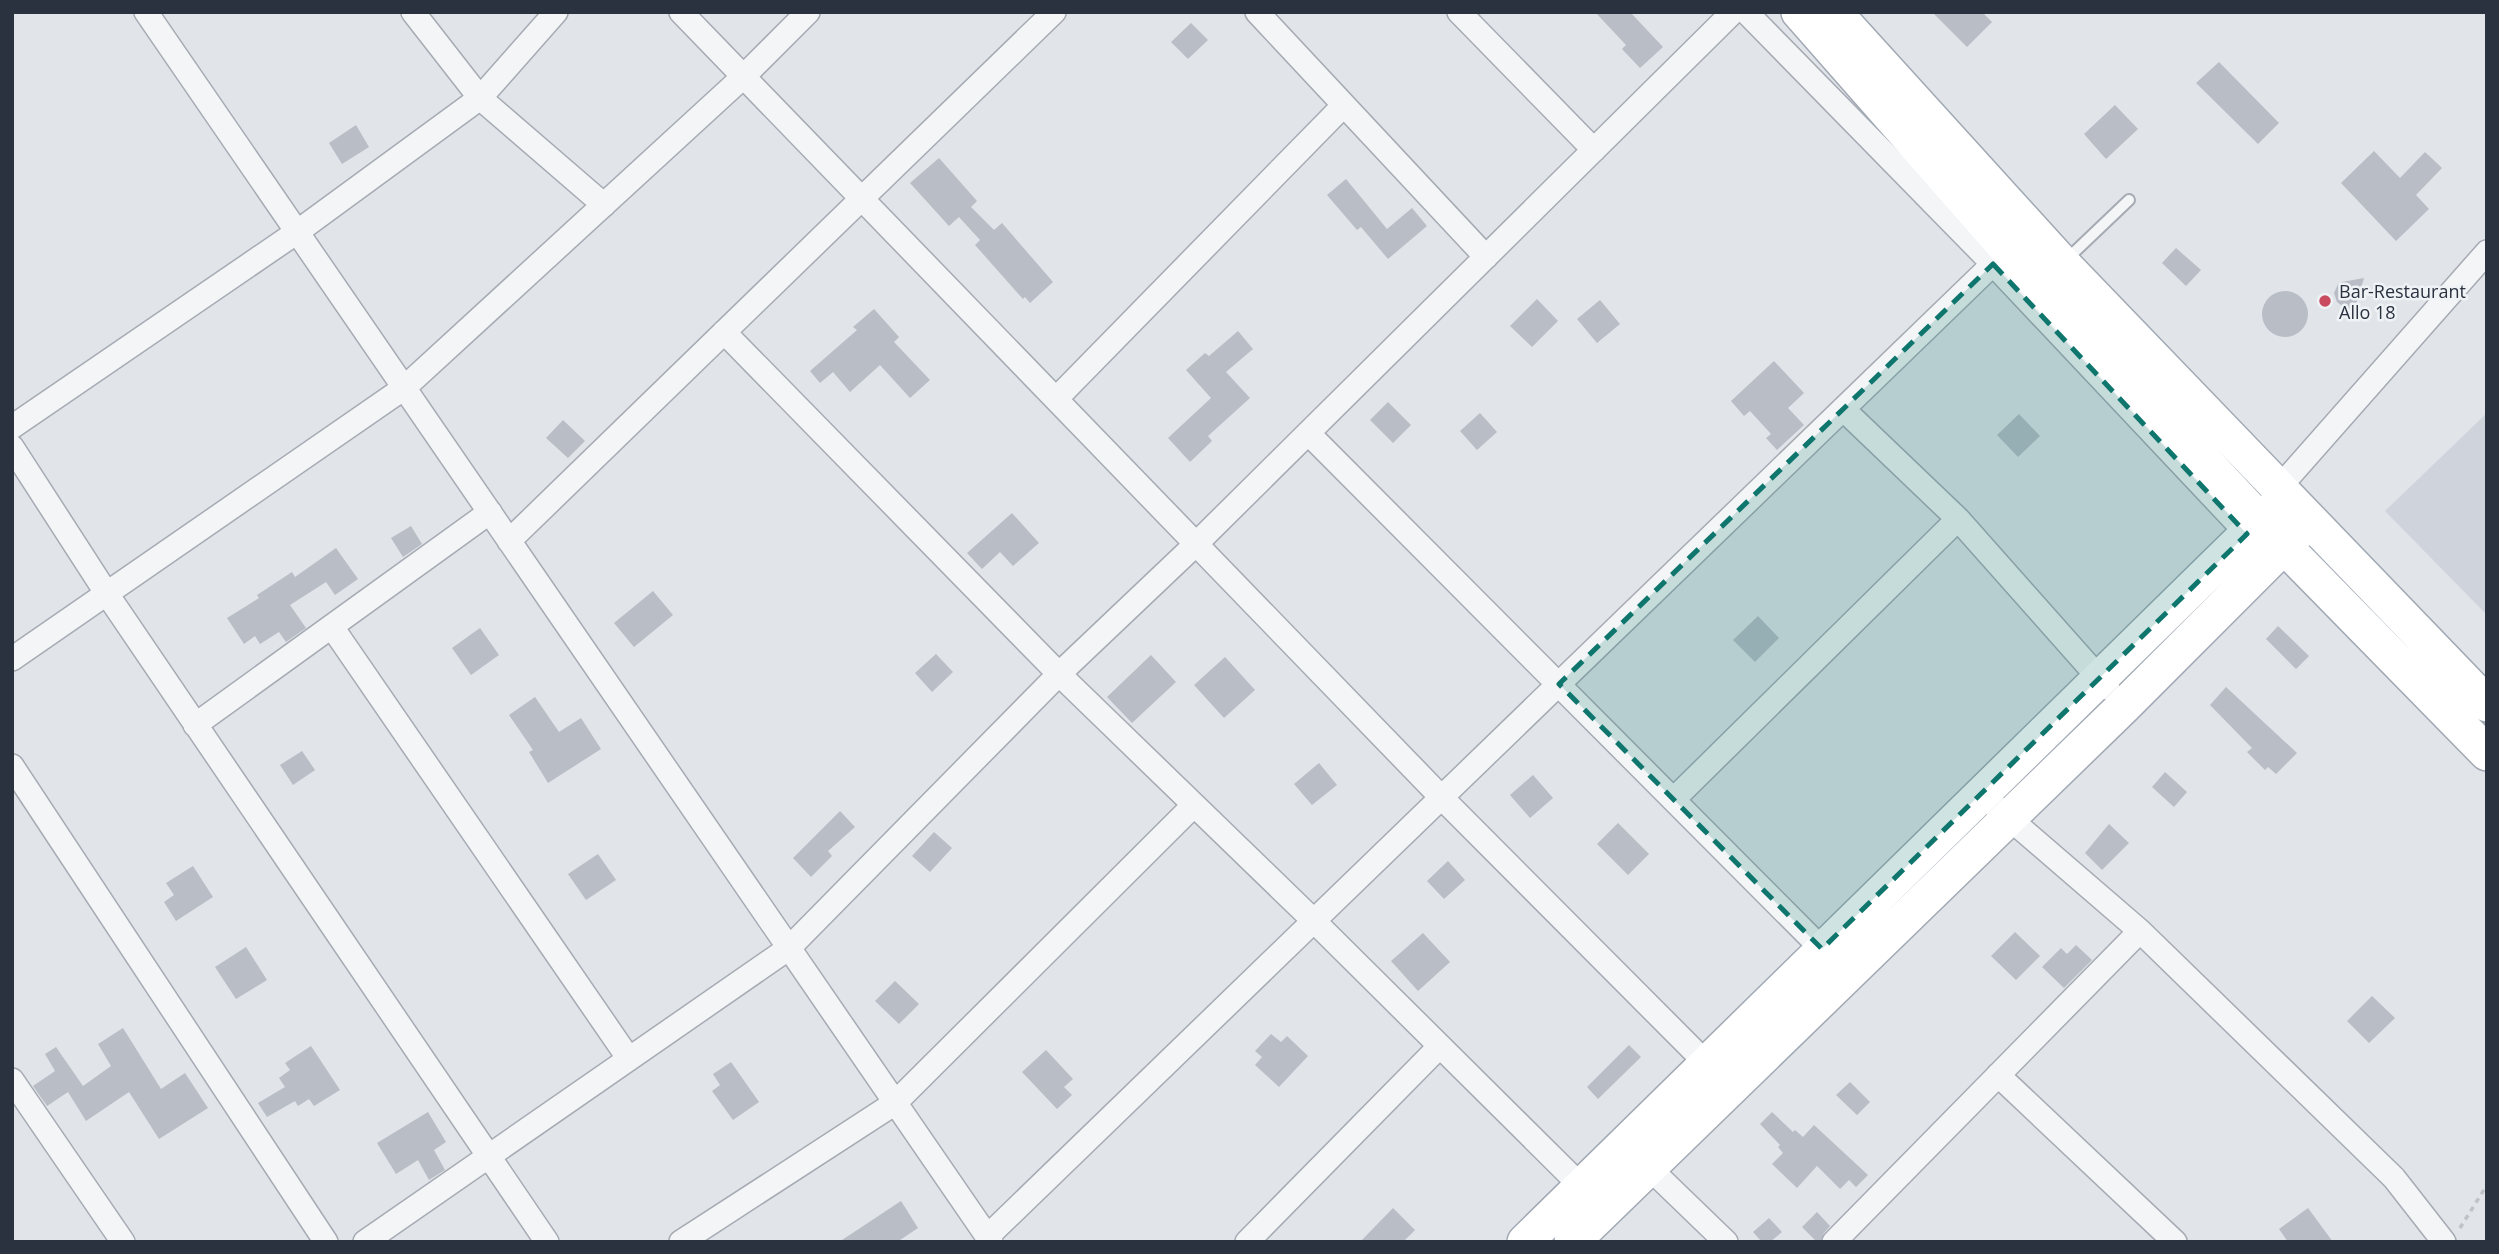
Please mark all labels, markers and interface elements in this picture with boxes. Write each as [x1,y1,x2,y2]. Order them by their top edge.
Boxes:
place label: Bar-Restaurant Allo 18 [2339,279,2466,324]
marker: Bar-Restaurant Allo 18 [2317,293,2333,309]

